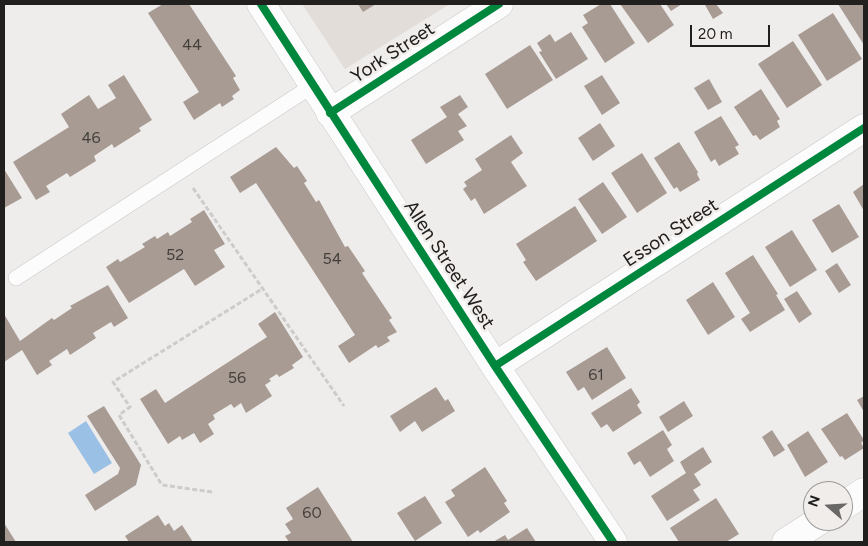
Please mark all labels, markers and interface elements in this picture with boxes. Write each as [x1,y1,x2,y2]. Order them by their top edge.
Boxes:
scale bar [693,15,773,47]
street label: York Street [347,18,439,88]
text: 20 m [698,25,732,43]
house number: 44 [182,35,202,55]
house number: 46 [82,128,100,148]
street label: Esson Street [619,194,723,272]
street label: Allen Street West [399,196,499,334]
house number: 52 [166,245,184,265]
house number: 54 [322,249,342,269]
house number: 61 [588,365,604,385]
house number: 56 [228,368,246,388]
north arrow [803,481,853,531]
text: N [804,493,824,509]
house number: 60 [302,503,322,523]

